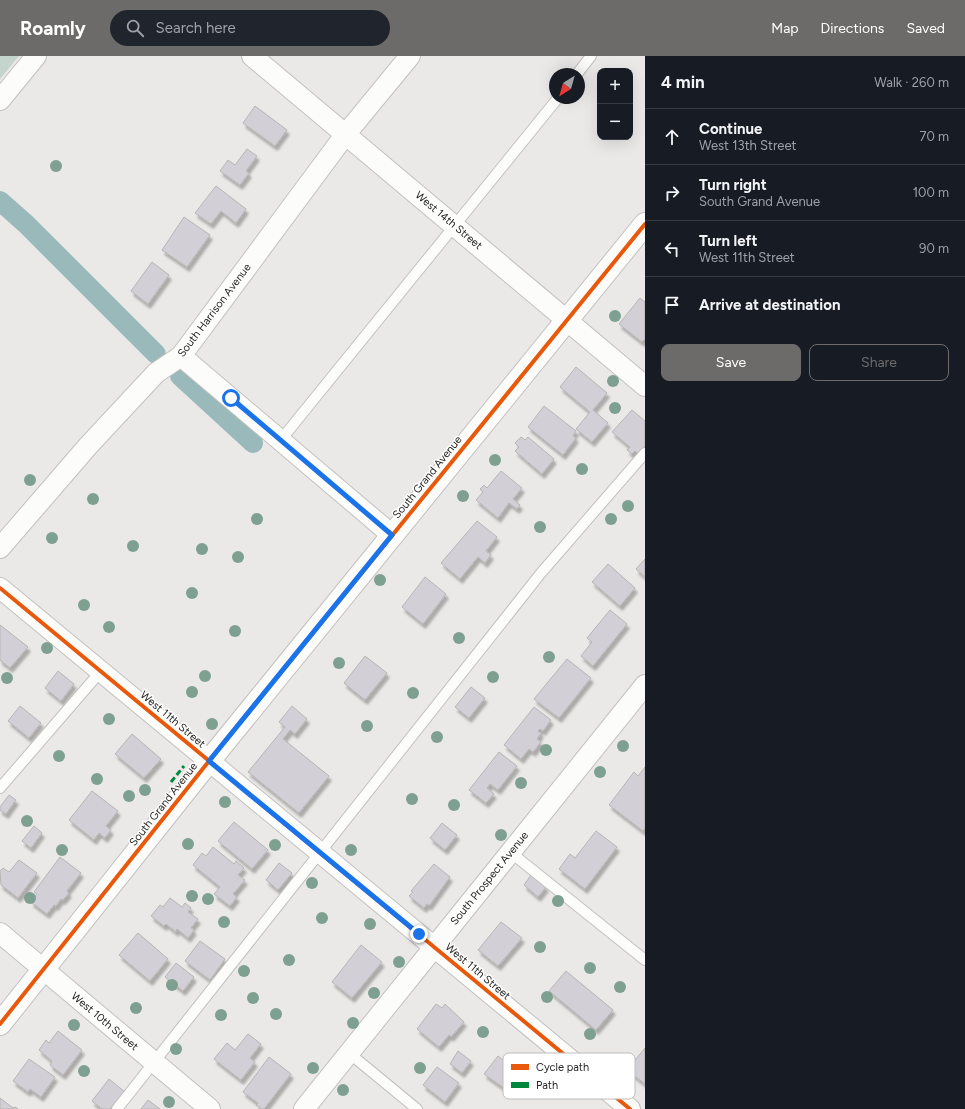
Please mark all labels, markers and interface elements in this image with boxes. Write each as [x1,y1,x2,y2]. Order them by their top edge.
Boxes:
search box [110,10,390,46]
text: Roamly [20,17,86,40]
icon: search [124,17,146,39]
text: Search here [156,19,236,37]
text: Map [771,20,799,37]
text: Directions [821,20,884,37]
text: Saved [906,20,945,37]
north arrow [549,68,585,104]
map controls [597,68,633,140]
button: + [597,68,633,104]
text: 4 min [661,72,705,92]
text: Walk · 260 m [874,75,949,90]
button: − [597,104,633,140]
text: Continue [699,120,762,138]
icon: ahead [661,126,683,148]
text: 70 m [919,129,949,144]
text: West 13th Street [699,138,796,153]
text: Turn right [699,176,767,194]
icon: right [661,182,683,204]
text: 100 m [913,185,949,200]
street label: West 14th Street [413,189,485,252]
text: South Grand Avenue [699,194,820,209]
text: Turn left [699,232,757,250]
icon: left [661,238,683,260]
text: 90 m [919,241,949,256]
text: West 11th Street [699,250,795,265]
street label: South Harrison Avenue [175,261,254,360]
icon: arrive [661,294,683,316]
text: Arrive at destination [699,296,840,314]
button: Save [661,344,801,381]
button: Share [809,344,949,381]
route start [222,389,240,407]
street label: South Grand Avenue [390,433,465,521]
street label: West 11th Street [137,688,208,750]
street label: South Grand Avenue [127,760,200,849]
street label: South Prospect Avenue [448,829,531,928]
route end [410,925,428,943]
street label: West 11th Street [442,940,513,1002]
street label: West 10th Street [69,990,141,1053]
legend [503,1053,635,1099]
text: Cycle path [536,1061,589,1074]
text: Path [536,1079,558,1092]

